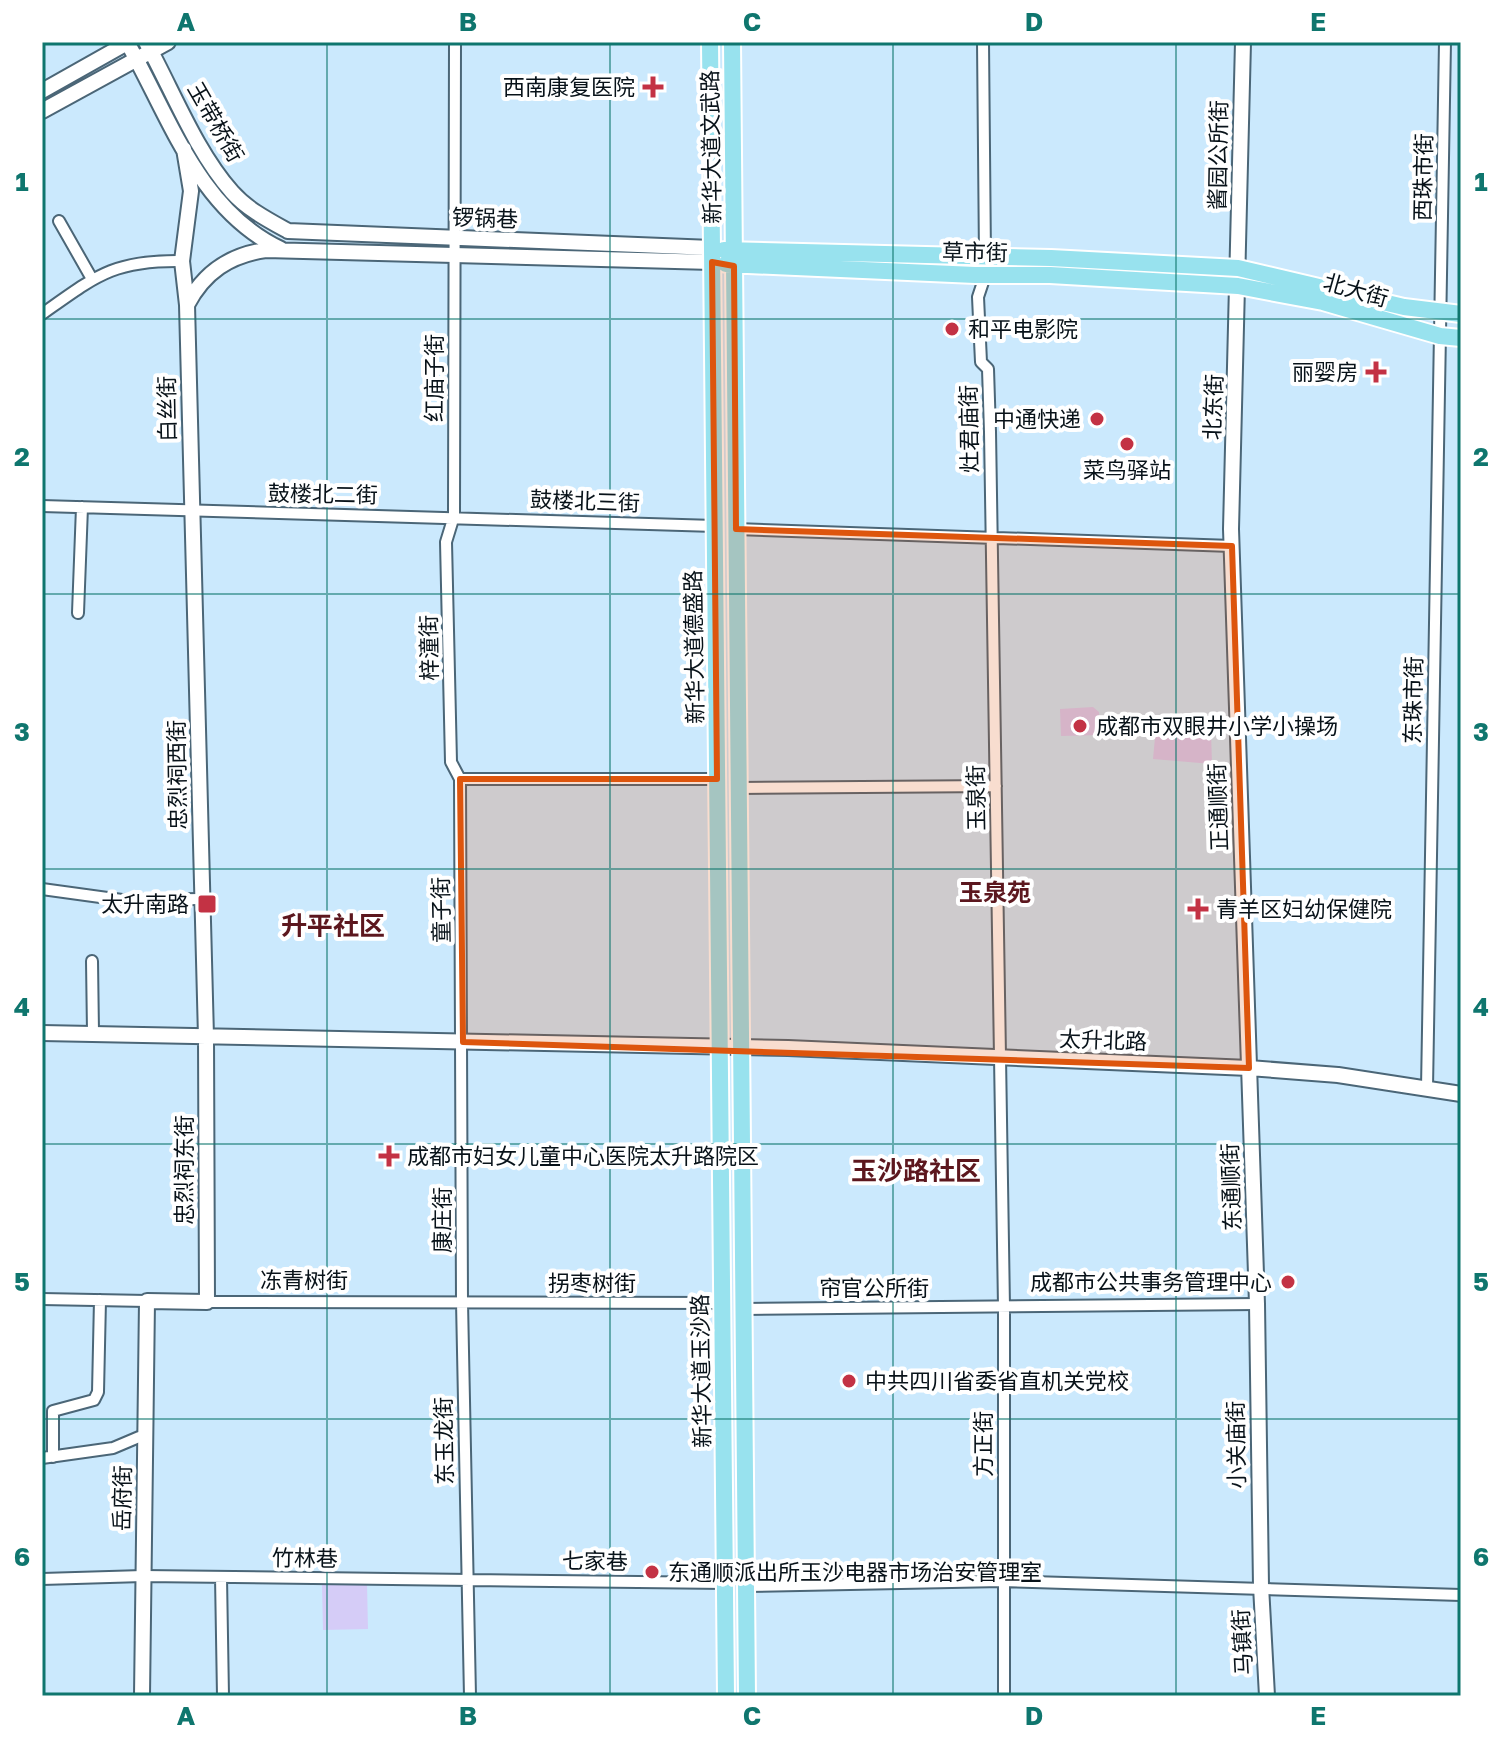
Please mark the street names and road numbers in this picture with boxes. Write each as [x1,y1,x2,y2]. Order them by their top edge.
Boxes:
street label: 新华大道文武路 [696,70,725,224]
street label: 玉带桥街 [183,77,250,167]
street label: 酱园公所街 [1203,100,1232,210]
street label: 西珠市街 [1408,133,1437,221]
street label: 锣锅巷 [452,203,518,232]
street label: 草市街 [942,237,1008,266]
street label: 北大街 [1321,267,1392,312]
street label: 红庙子街 [420,334,447,422]
street label: 北东街 [1198,374,1227,440]
street label: 白丝街 [152,376,181,442]
street label: 灶君庙街 [954,385,983,473]
street label: 鼓楼北二街 [268,479,378,508]
street label: 鼓楼北三街 [530,485,640,516]
street label: 新华大道德盛路 [679,570,708,724]
street label: 梓潼街 [414,615,443,681]
street label: 东珠市街 [1398,656,1427,744]
street label: 忠烈祠西街 [162,720,191,830]
street label: 正通顺街 [1202,763,1233,851]
street label: 玉泉街 [961,765,990,831]
street label: 童子街 [426,877,455,943]
street label: 太升北路 [1059,1024,1147,1055]
street label: 忠烈祠东街 [170,1115,197,1225]
street label: 东通顺街 [1215,1143,1246,1231]
street label: 康庄街 [428,1187,455,1253]
street label: 冻青树街 [260,1266,348,1293]
street label: 拐枣树街 [548,1269,636,1296]
street label: 帘官公所街 [819,1274,929,1301]
street label: 新华大道玉沙路 [686,1294,715,1448]
street label: 东玉龙街 [429,1397,458,1485]
street label: 小关庙街 [1221,1401,1250,1489]
street label: 方正街 [969,1411,996,1477]
street label: 岳府街 [107,1465,136,1531]
street label: 竹林巷 [272,1543,338,1572]
street label: 七家巷 [562,1546,628,1575]
street label: 马镇街 [1226,1608,1257,1676]

